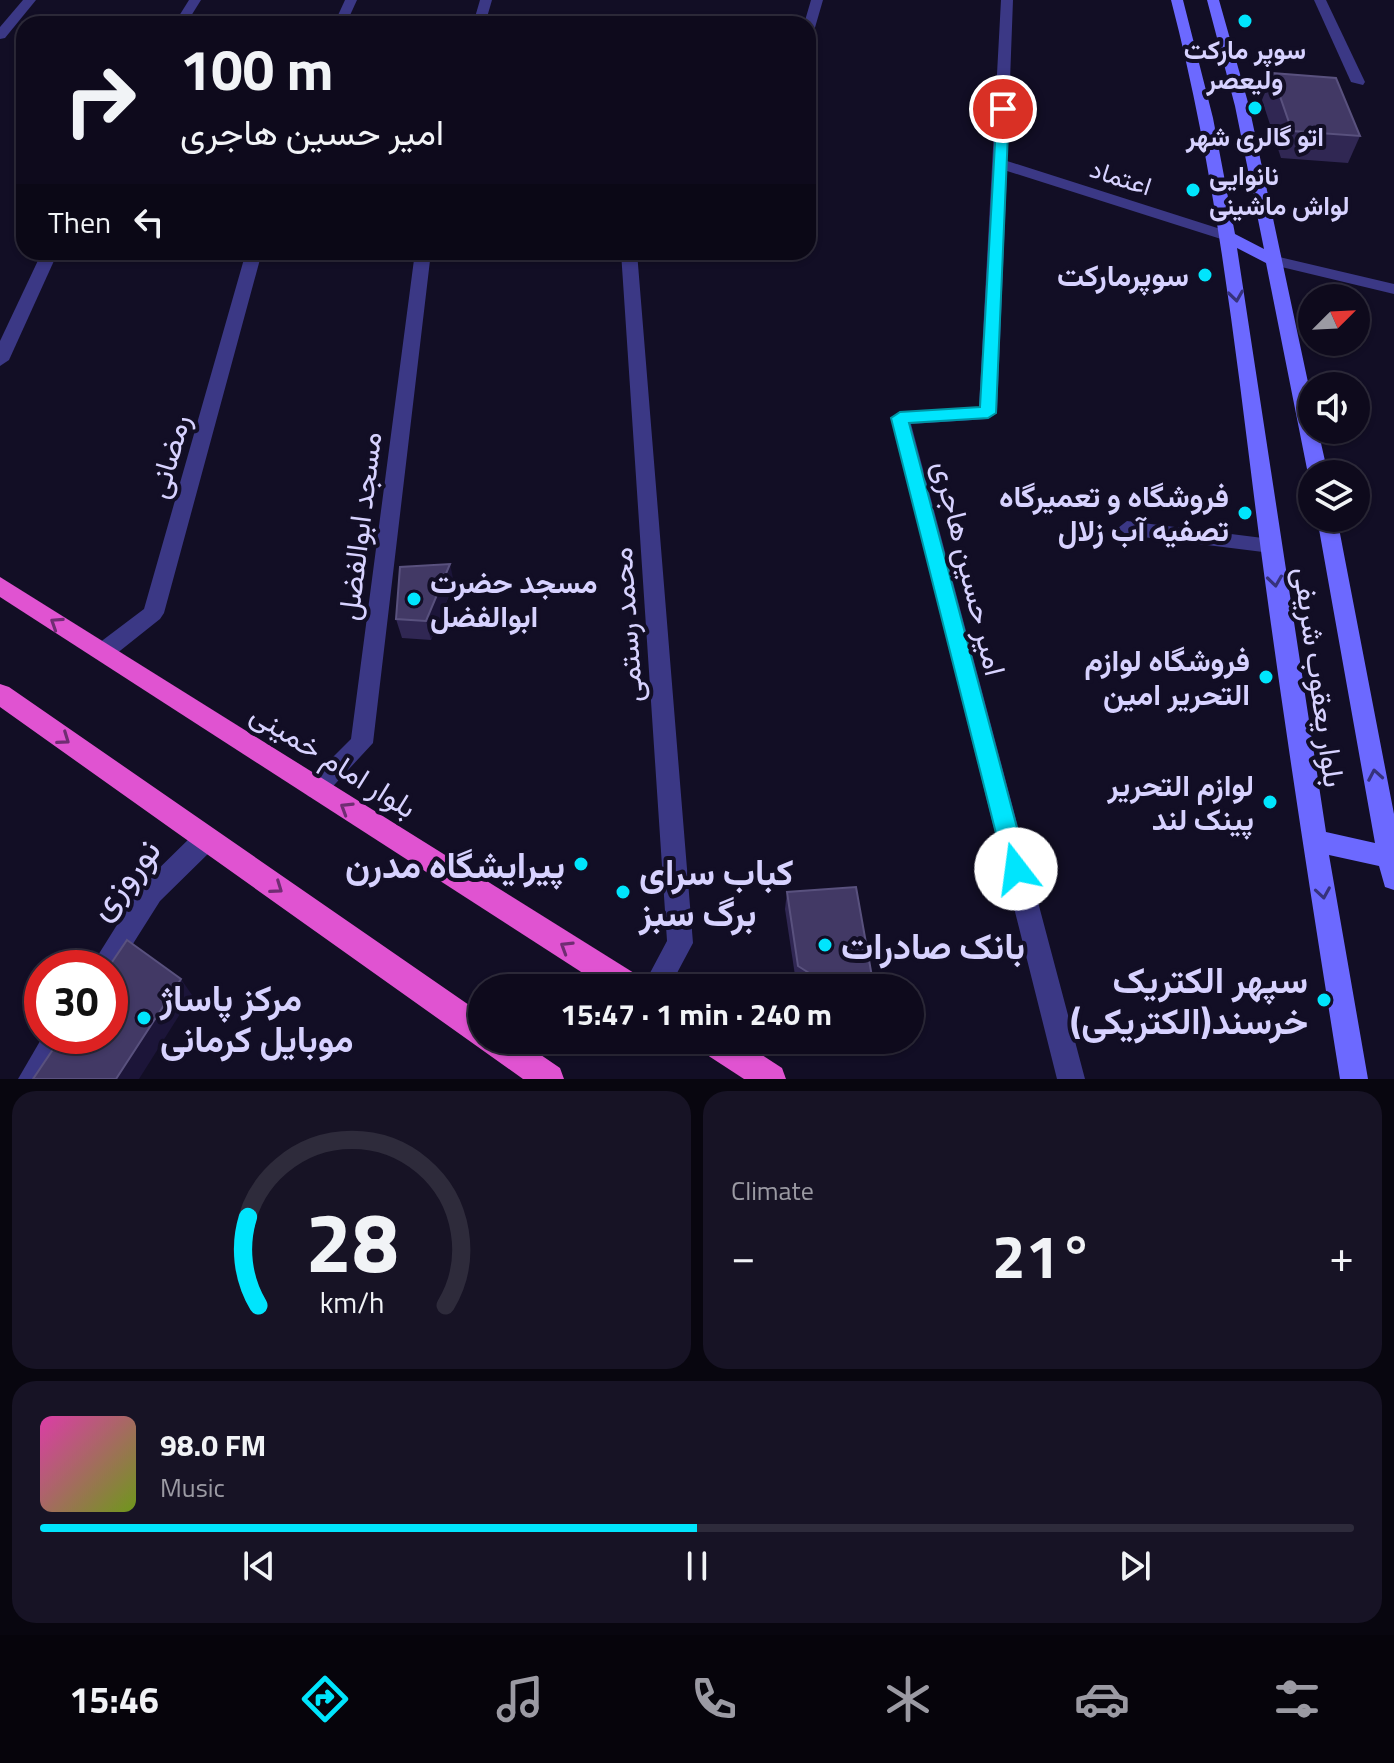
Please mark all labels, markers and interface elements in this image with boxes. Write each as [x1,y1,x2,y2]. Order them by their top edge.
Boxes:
marker: سوپر مارکت ولیعصر [1236,12,1254,30]
text: 100 m [180,27,333,112]
place label: سوپر مارکت ولیعصر [1184,30,1306,99]
icon: right [48,48,152,152]
pin [969,75,1037,143]
icon: arrive [981,87,1025,131]
marker: اتو گالری شهر [1246,99,1264,117]
text: امیر حسین هاجری [180,104,444,159]
place label: اتو گالری شهر [1185,117,1324,156]
street label: اعتماد [1085,149,1157,205]
place label: نانوایی لواش ماشینی [1209,156,1350,225]
marker: نانوایی لواش ماشینی [1184,181,1202,199]
text: Then [48,199,111,245]
icon: left [127,200,171,244]
place label: سوپرمارکت [1057,252,1189,298]
marker: سوپرمارکت [1196,266,1214,284]
north arrow [1298,284,1370,356]
map controls [1298,284,1370,532]
one-way arrow [1227,289,1244,303]
button: sound [1298,372,1370,444]
street label: رمضانی [134,409,202,503]
street label: مسجد ابوالفضل [325,429,393,623]
street label: امیر حسین هاجری [921,456,1019,680]
button: layers [1298,460,1370,532]
place label: فروشگاه و تعمیرگاه تصفیه آب زلال [999,473,1229,553]
marker: فروشگاه و تعمیرگاه تصفیه آب زلال [1236,504,1254,522]
street label: محمد رستمی [598,546,654,704]
place label: مسجد حضرت ابوالفضل [430,559,598,639]
street label: بلوار یعقوب شریفی [1282,564,1358,790]
one-way arrow [1266,574,1283,588]
marker: مسجد حضرت ابوالفضل [405,590,423,608]
one-way arrow [51,617,65,632]
place label: فروشگاه لوازم التحریر امین [1085,637,1250,717]
marker: فروشگاه لوازم التحریر امین [1257,668,1275,686]
street label: بلوار امام خمینی [242,691,426,829]
one-way arrow [55,729,69,744]
place label: لوازم التحریر پینک لند [1107,762,1254,842]
one-way arrow [1367,768,1384,781]
marker: لوازم التحریر پینک لند [1261,793,1279,811]
one-way arrow [340,803,355,818]
street label: نوروزی [73,825,173,931]
position arrow [974,827,1058,911]
place label: پیرایشگاه مدرن [345,837,565,892]
place label: کباب سرای برگ سبز [638,844,794,940]
marker: پیرایشگاه مدرن [572,855,590,873]
one-way arrow [268,878,282,893]
marker: کباب سرای برگ سبز [614,883,632,901]
one-way arrow [1313,887,1330,900]
place label: بانک صادرات [841,918,1025,973]
marker: بانک صادرات [816,936,834,954]
one-way arrow [560,941,575,956]
speed limit sign: 30 [24,950,128,1054]
place label: سپهر الکتریک خرسند(الکتریکی) [1070,952,1308,1048]
place label: مرکز پاساژ موبایل کرمانی [159,970,353,1066]
text: 15:47 · 1 min · 240 m [560,991,832,1037]
marker: سپهر الکتریک خرسند(الکتریکی) [1315,991,1333,1009]
marker: مرکز پاساژ موبایل کرمانی [135,1009,153,1027]
text: Climate [731,1171,814,1210]
text: 28 [305,1178,398,1304]
text: 21° [992,1210,1093,1301]
text: − [731,1222,756,1289]
text: + [1329,1222,1354,1289]
text: km/h [319,1281,384,1324]
text: 98.0 FM [160,1422,266,1468]
text: Music [160,1468,225,1507]
icon: previous [237,1544,281,1588]
icon: pause [675,1544,719,1588]
icon: next [1113,1544,1157,1588]
icon: directions [297,1671,353,1727]
icon: music [492,1671,548,1727]
icon: phone [686,1671,742,1727]
icon: climate [880,1671,936,1727]
icon: car [1074,1671,1130,1727]
icon: filters [1269,1671,1325,1727]
text: 15:46 [69,1672,159,1727]

